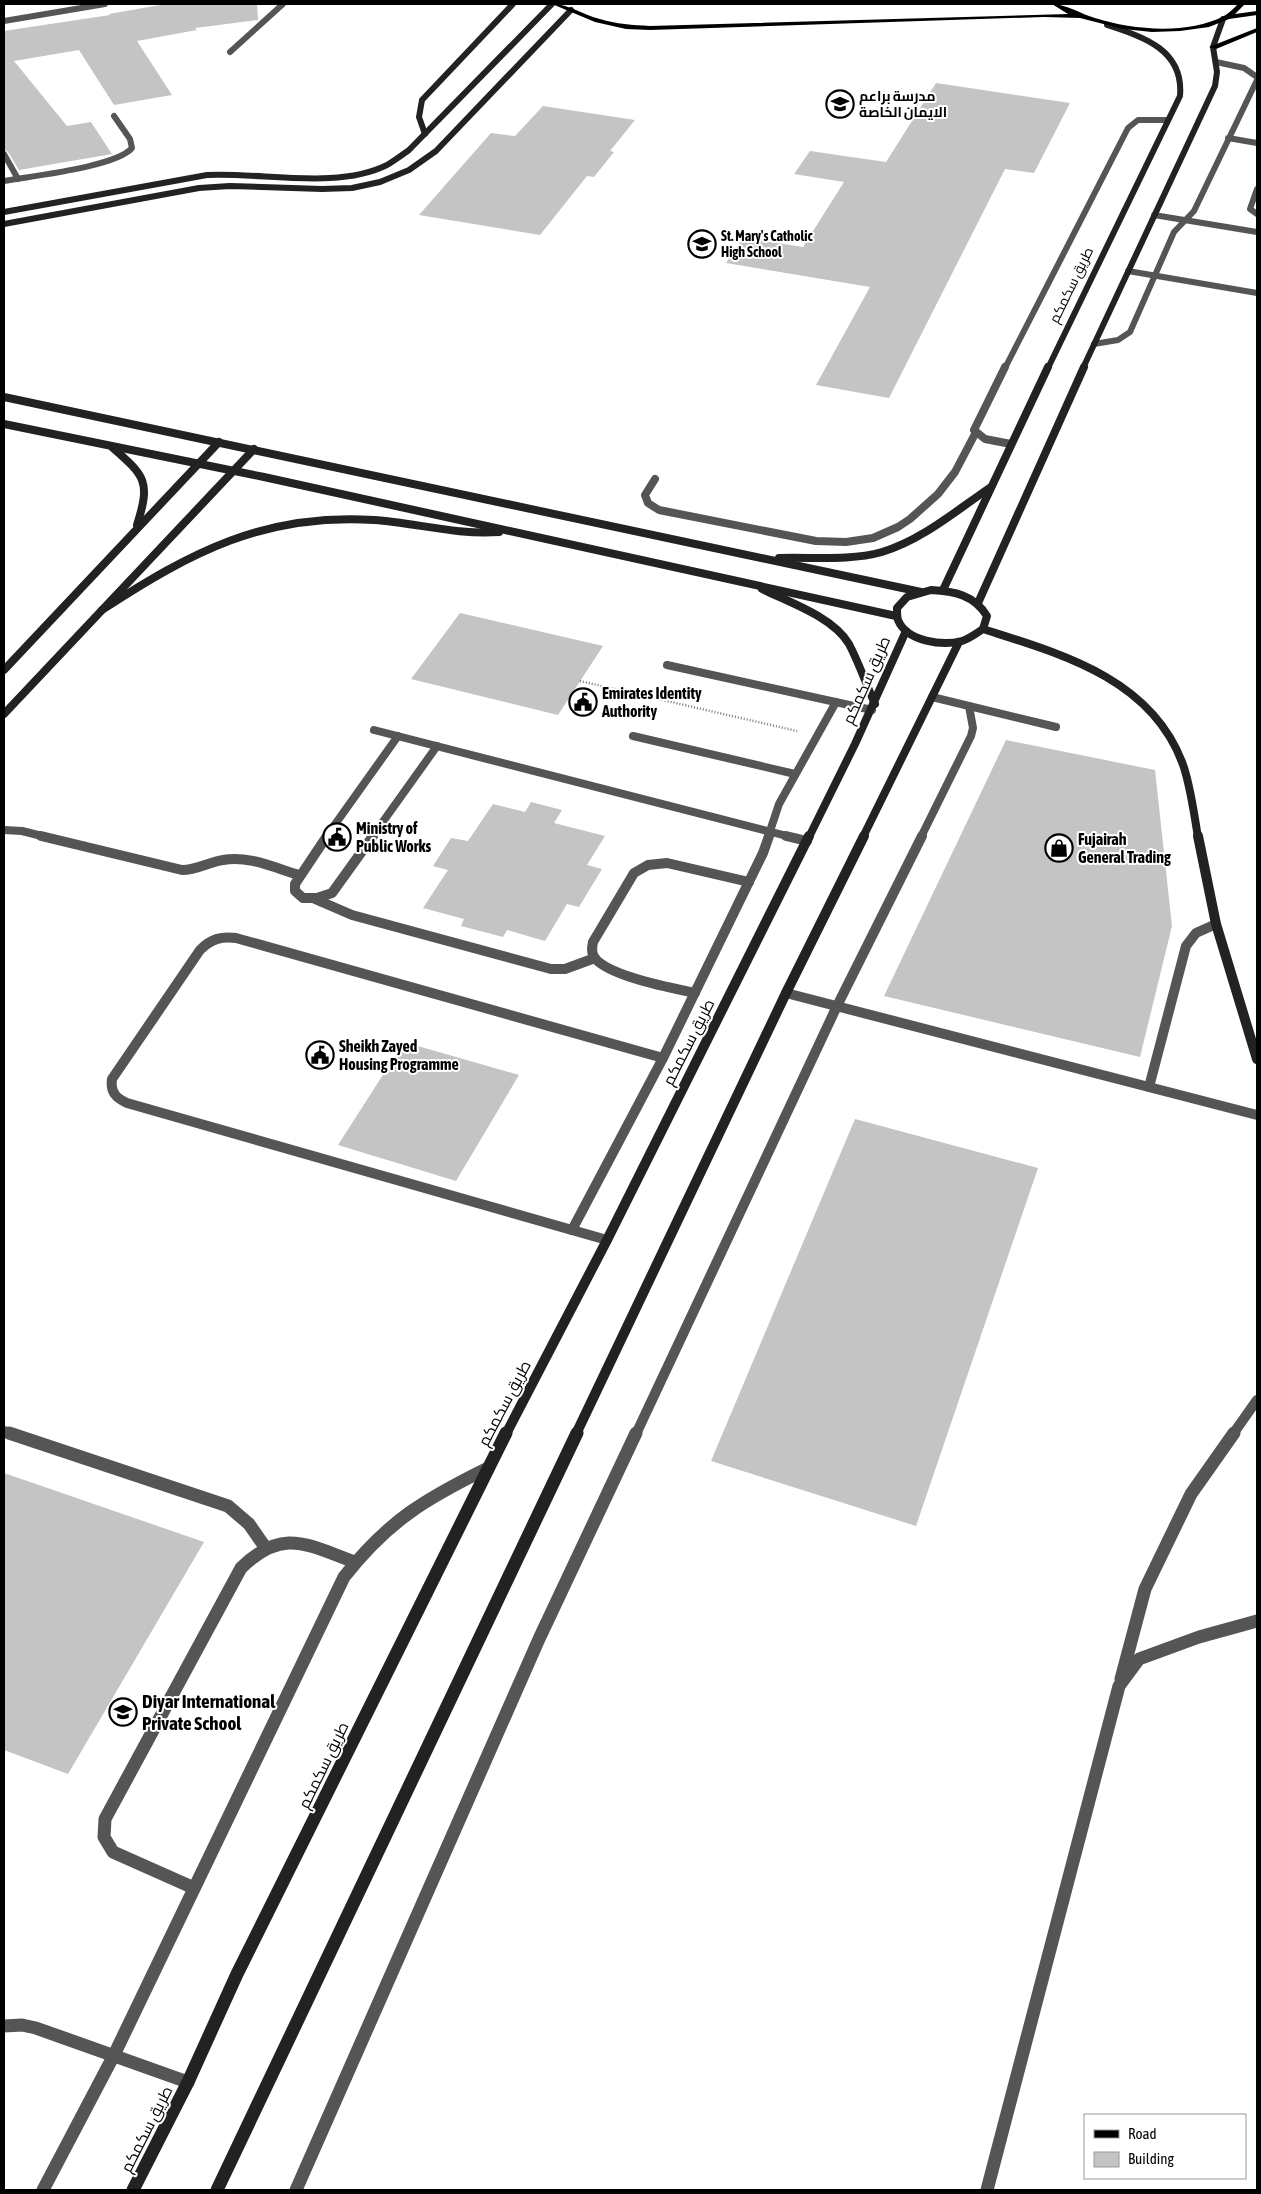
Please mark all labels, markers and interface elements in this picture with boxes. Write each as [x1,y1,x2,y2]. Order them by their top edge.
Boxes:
place label: مدرسة براعم الايمان الخاصة [859,88,947,120]
school or university icon: مدرسة براعم الايمان الخاصة [825,89,855,119]
place label: St. Mary's Catholic High School [721,228,813,260]
school or university icon: St. Mary's Catholic High School [687,229,717,259]
street label: طريق سكمكم [1046,244,1098,327]
street label: طريق سكمكم [839,633,896,728]
place label: Emirates Identity Authority [601,684,702,720]
public building icon: Emirates Identity Authority [568,687,598,717]
place label: Ministry of Public Works [356,819,432,855]
public building icon: Ministry of Public Works [322,822,352,852]
place label: Fujairah General Trading [1078,830,1171,866]
shop icon: Fujairah General Trading [1044,833,1074,863]
street label: طريق سكمكم [659,996,720,1089]
place label: Sheikh Zayed Housing Programme [339,1037,459,1073]
public building icon: Sheikh Zayed Housing Programme [305,1040,335,1070]
street label: طريق سكمكم [474,1357,537,1450]
place label: Diyar International Private School [142,1690,276,1734]
school or university icon: Diyar International Private School [108,1697,138,1727]
street label: طريق سكمكم [294,1719,354,1813]
street label: طريق سكمكم [117,2083,178,2176]
legend [1084,2114,1246,2179]
text: Road [1128,2125,1157,2142]
text: Building [1128,2150,1174,2167]

